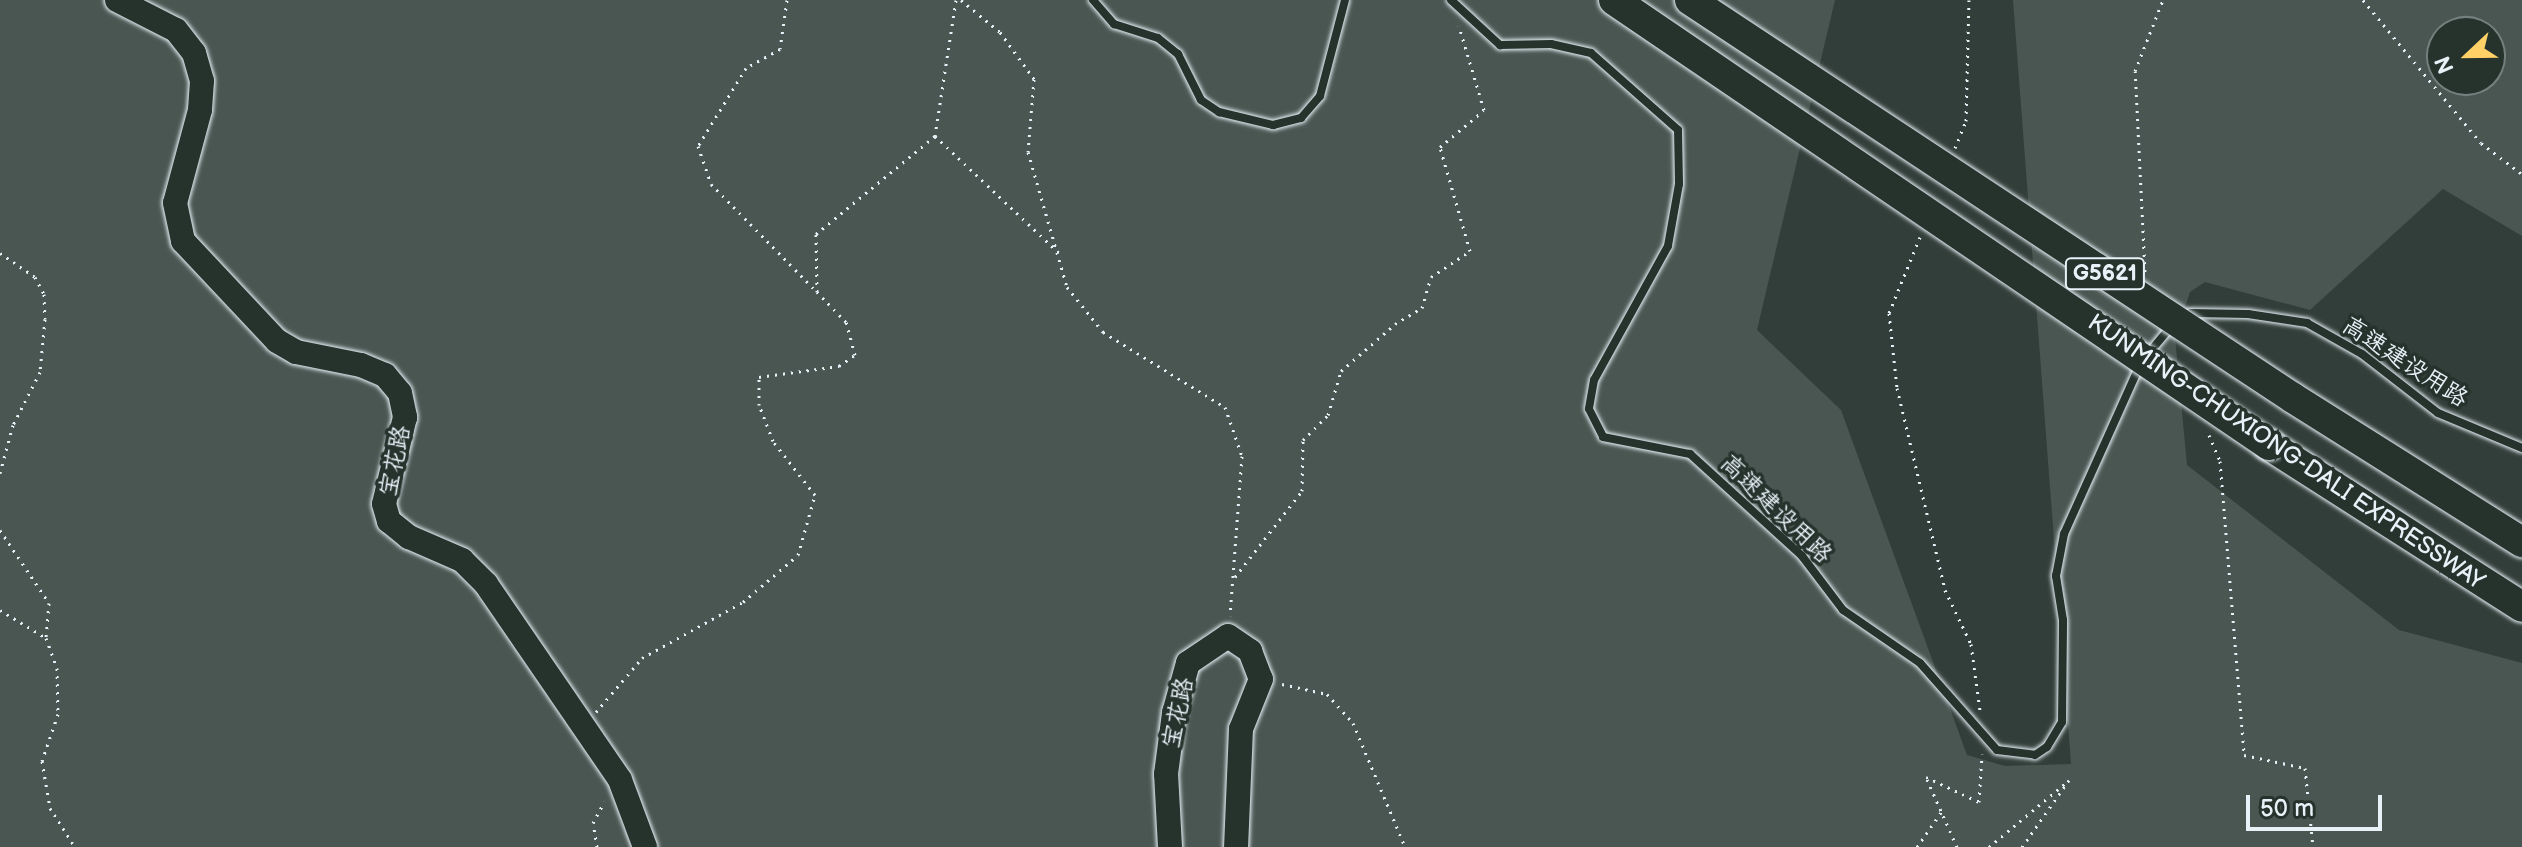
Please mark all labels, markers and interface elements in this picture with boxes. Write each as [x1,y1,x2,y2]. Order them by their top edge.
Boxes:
north arrow [2426,16,2506,96]
text: N [2430,52,2461,77]
road number: G5621 [2063,256,2147,292]
street label: KUNMING-CHUXIONG-DALI EXPRESSWAY [2082,308,2490,596]
street label: 高速建设用路 [2337,311,2473,413]
street label: 宝花路 [373,423,417,499]
street label: 高速建设用路 [1714,449,1838,569]
street label: 宝花路 [1156,675,1200,751]
scale bar [2250,779,2386,829]
text: 50 m [2260,794,2314,823]

